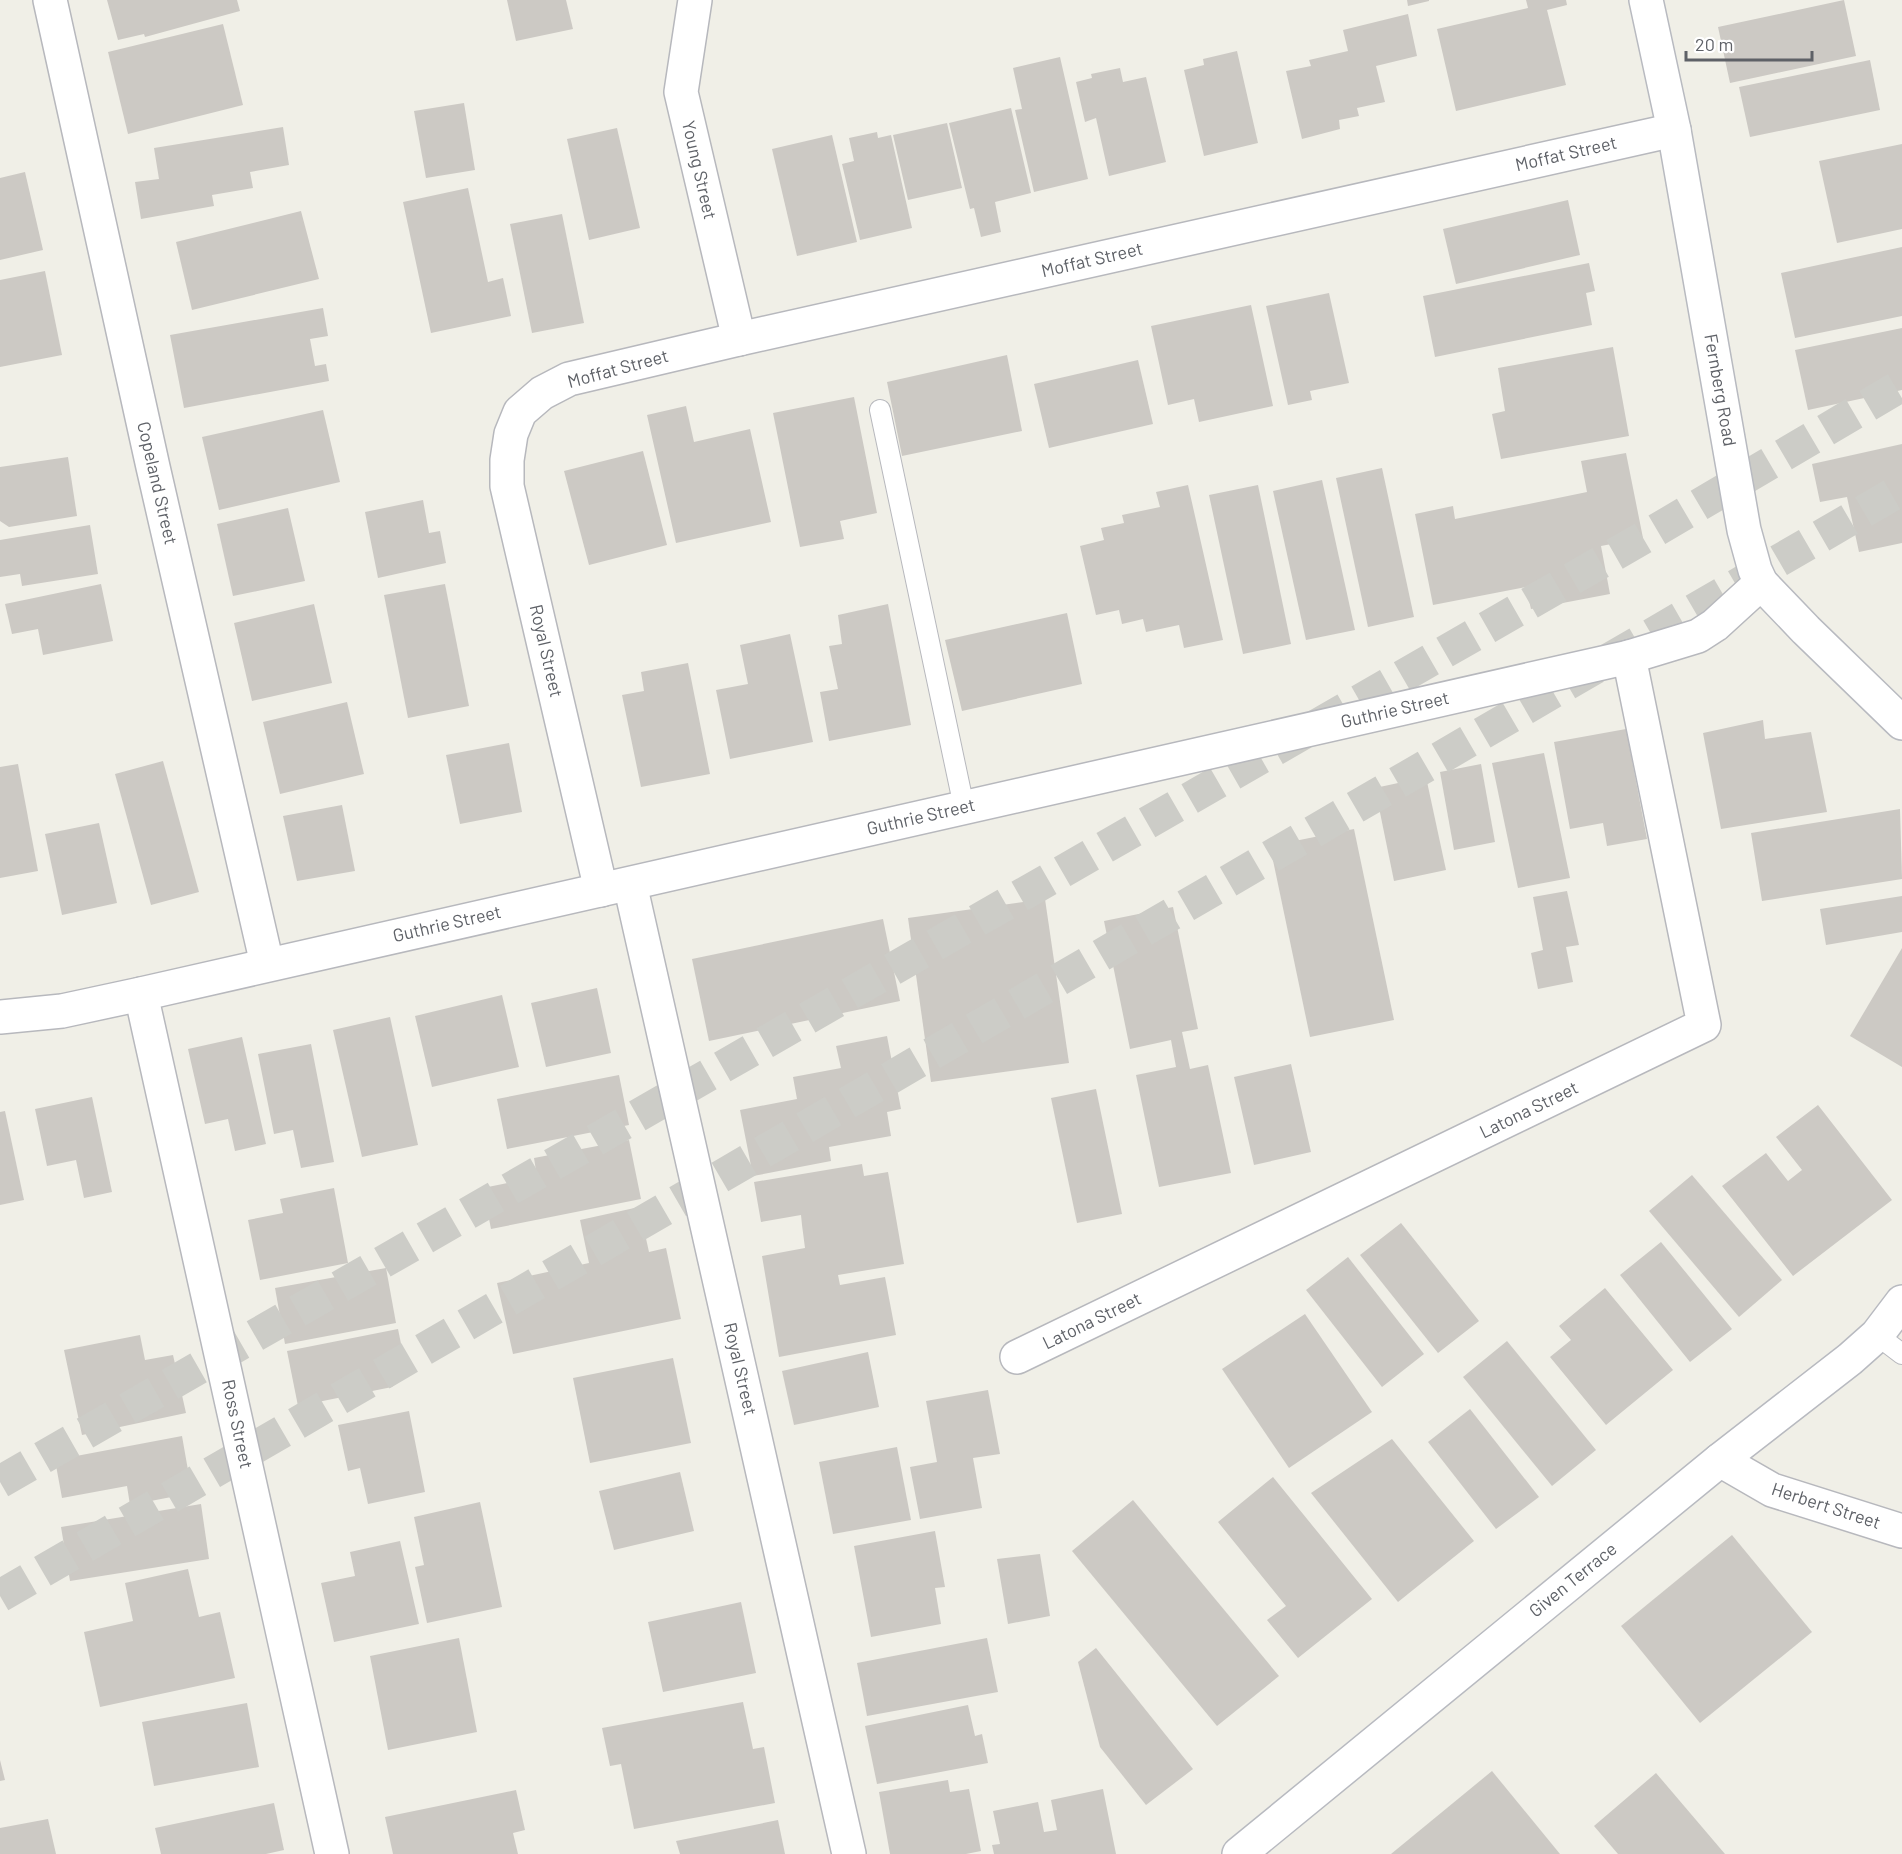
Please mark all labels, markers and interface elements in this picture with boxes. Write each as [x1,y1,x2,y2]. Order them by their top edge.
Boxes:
scale bar [1686,24,1812,62]
text: 20 m [1695,33,1733,55]
street label: Young Street [678,118,722,221]
street label: Moffat Street [1513,131,1619,175]
street label: Moffat Street [1039,237,1145,281]
street label: Fernberg Road [1700,332,1742,448]
street label: Moffat Street [565,344,671,392]
street label: Copeland Street [133,419,183,546]
street label: Royal Street [526,602,568,699]
street label: Guthrie Street [1339,686,1451,732]
street label: Guthrie Street [865,793,977,839]
street label: Guthrie Street [391,900,503,946]
street label: Latona Street [1476,1076,1582,1142]
street label: Latona Street [1039,1287,1145,1353]
street label: Royal Street [720,1320,762,1417]
street label: Ross Street [218,1377,258,1470]
street label: Herbert Street [1769,1477,1884,1533]
street label: Given Terrace [1524,1537,1621,1621]

